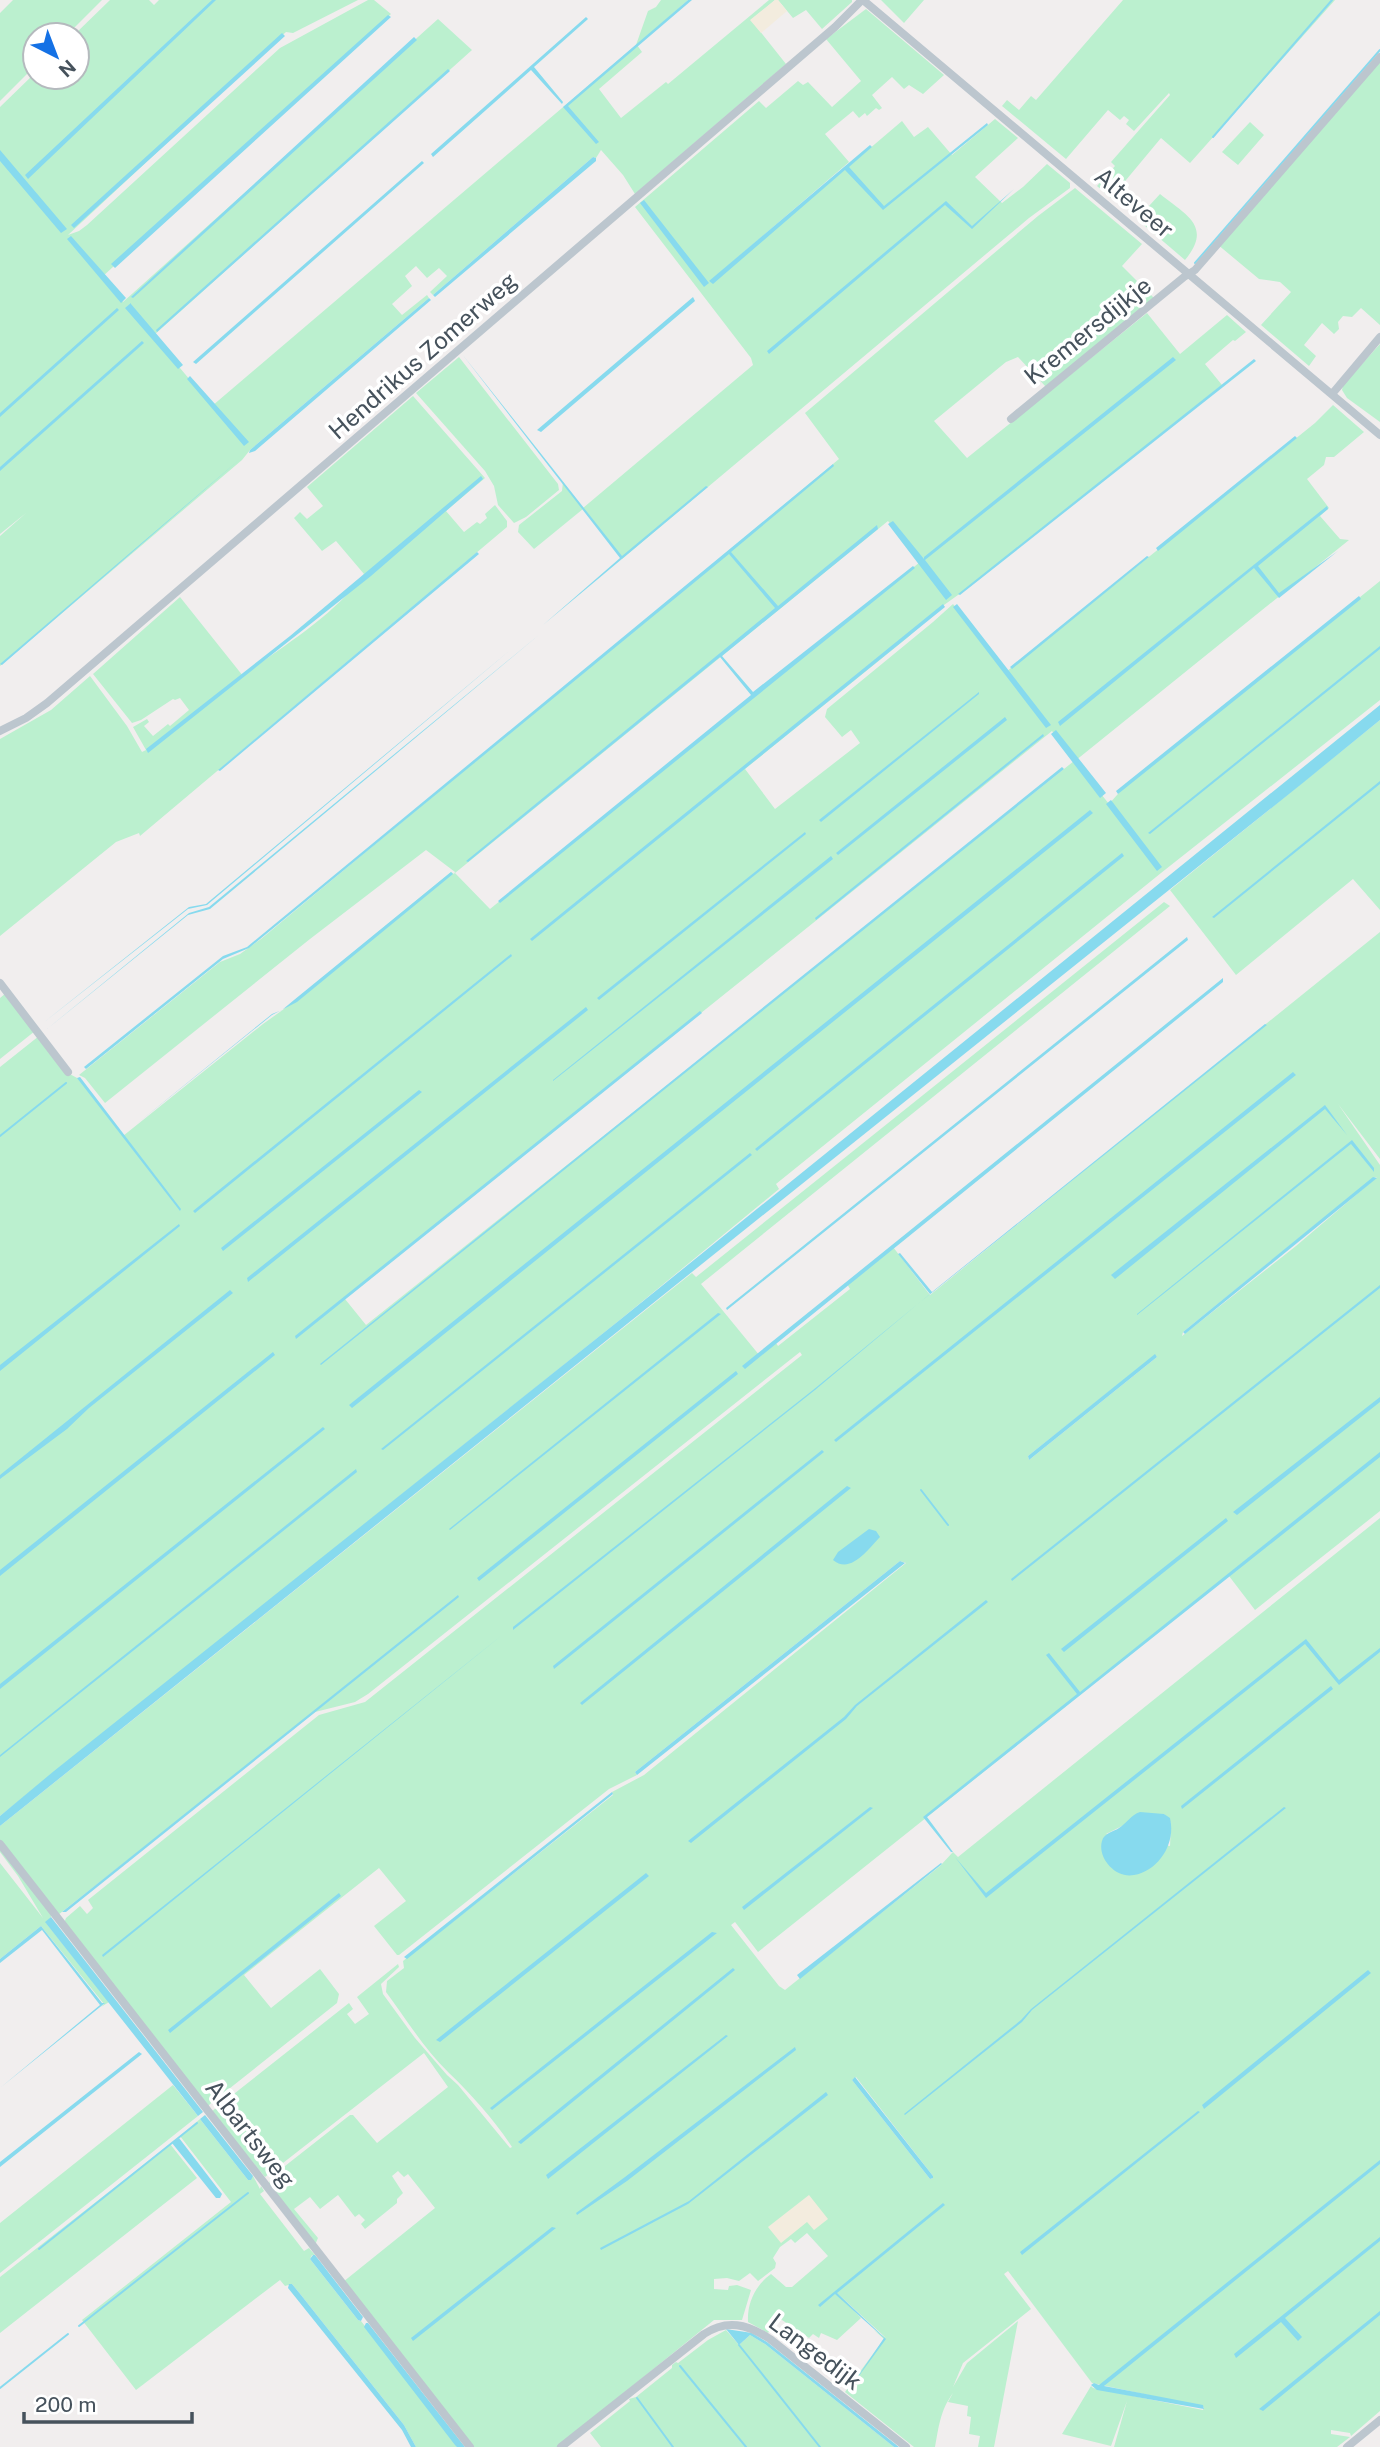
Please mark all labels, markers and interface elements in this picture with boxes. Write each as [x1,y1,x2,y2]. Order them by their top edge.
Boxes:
north arrow [21,21,91,91]
text: N [54,55,80,82]
street label: Alteveer [1090,161,1180,243]
street label: Hendrikus Zomerweg [323,266,522,445]
street label: Kremersdijkje [1018,271,1156,390]
street label: Albartsweg [200,2074,302,2193]
street label: Langedijk [764,2307,868,2395]
scale bar [24,2380,192,2424]
text: 200 m [35,2392,96,2417]

